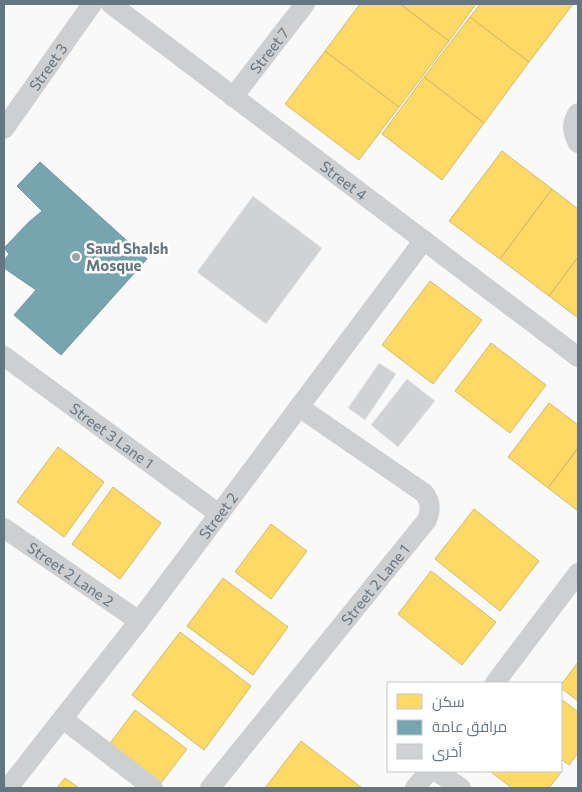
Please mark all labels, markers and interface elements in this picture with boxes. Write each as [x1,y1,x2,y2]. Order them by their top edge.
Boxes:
street label: Street 7 [246,24,293,77]
street label: Street 3 [25,40,71,94]
street label: Street 4 [317,157,371,204]
place label: Saud Shalsh Mosque [86,239,168,274]
marker: Saud Shalsh Mosque [70,251,82,263]
street label: Street 3 Lane 1 [67,399,157,472]
street label: Street 2 [195,489,241,542]
street label: Street 2 Lane 2 [24,538,117,610]
street label: Street 2 Lane 1 [337,540,413,628]
legend [387,682,562,772]
text: سكن [432,692,465,712]
text: مرافق عامة [432,717,507,737]
text: أخرى [432,742,462,762]

